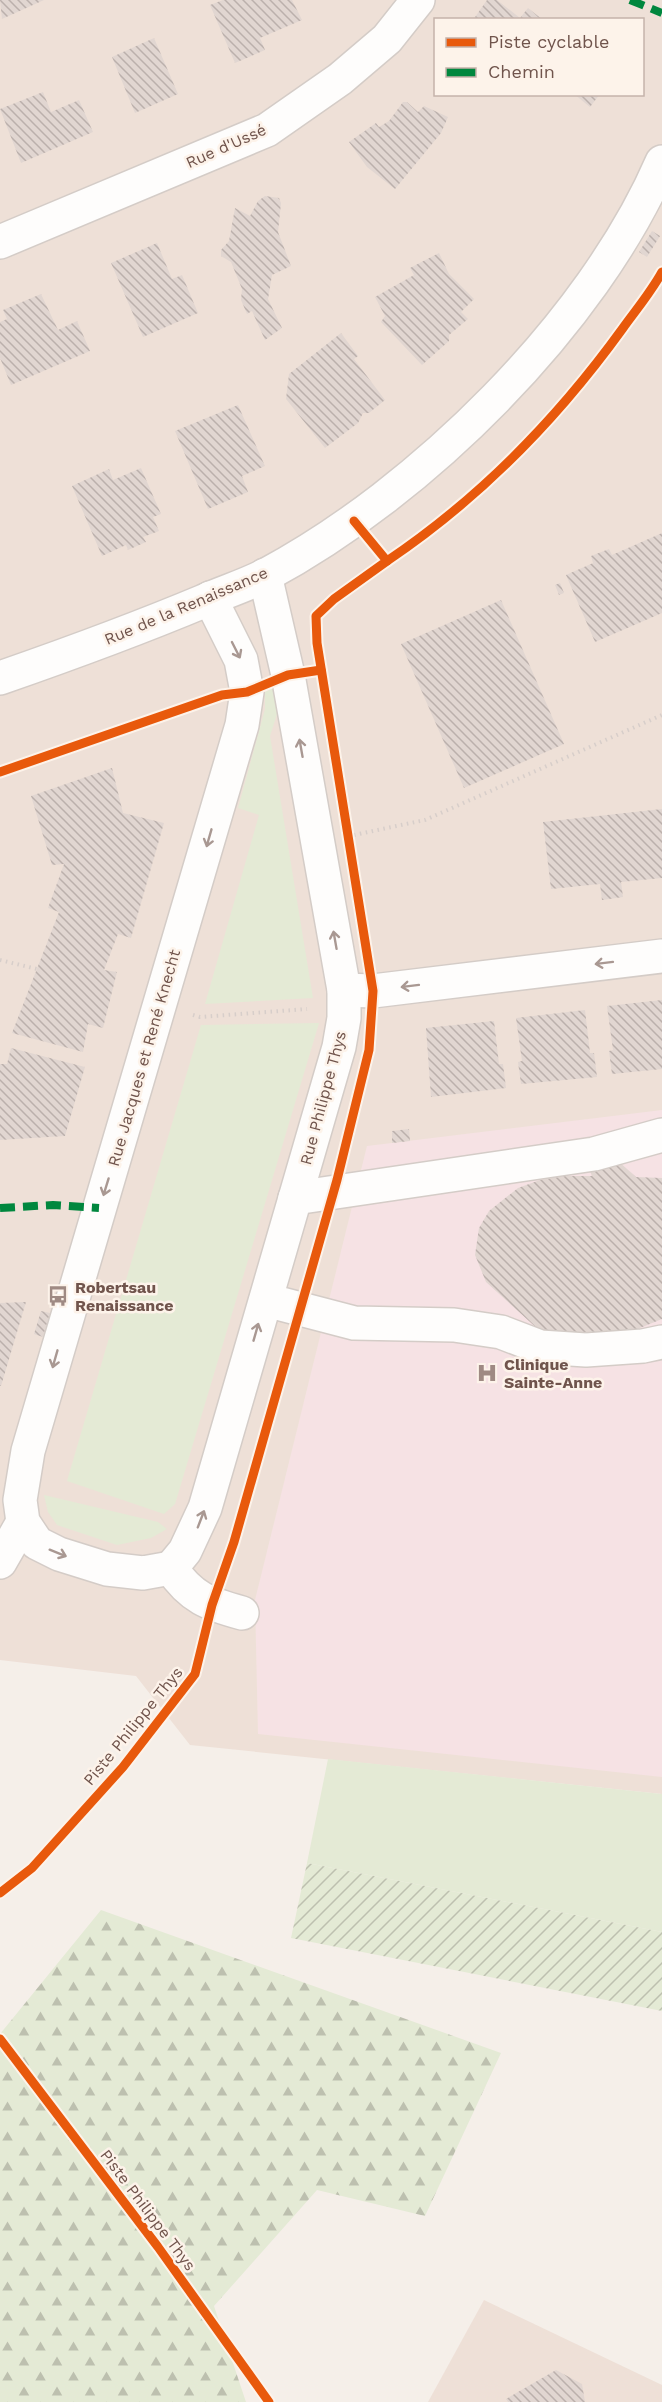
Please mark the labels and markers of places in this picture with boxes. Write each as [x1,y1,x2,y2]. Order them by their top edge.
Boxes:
place label: Robertsau Renaissance [75,1278,174,1315]
bus stop icon: Robertsau Renaissance [46,1284,70,1308]
place label: Clinique Sainte-Anne [504,1355,602,1392]
hospital icon: Clinique Sainte-Anne [475,1361,499,1385]

